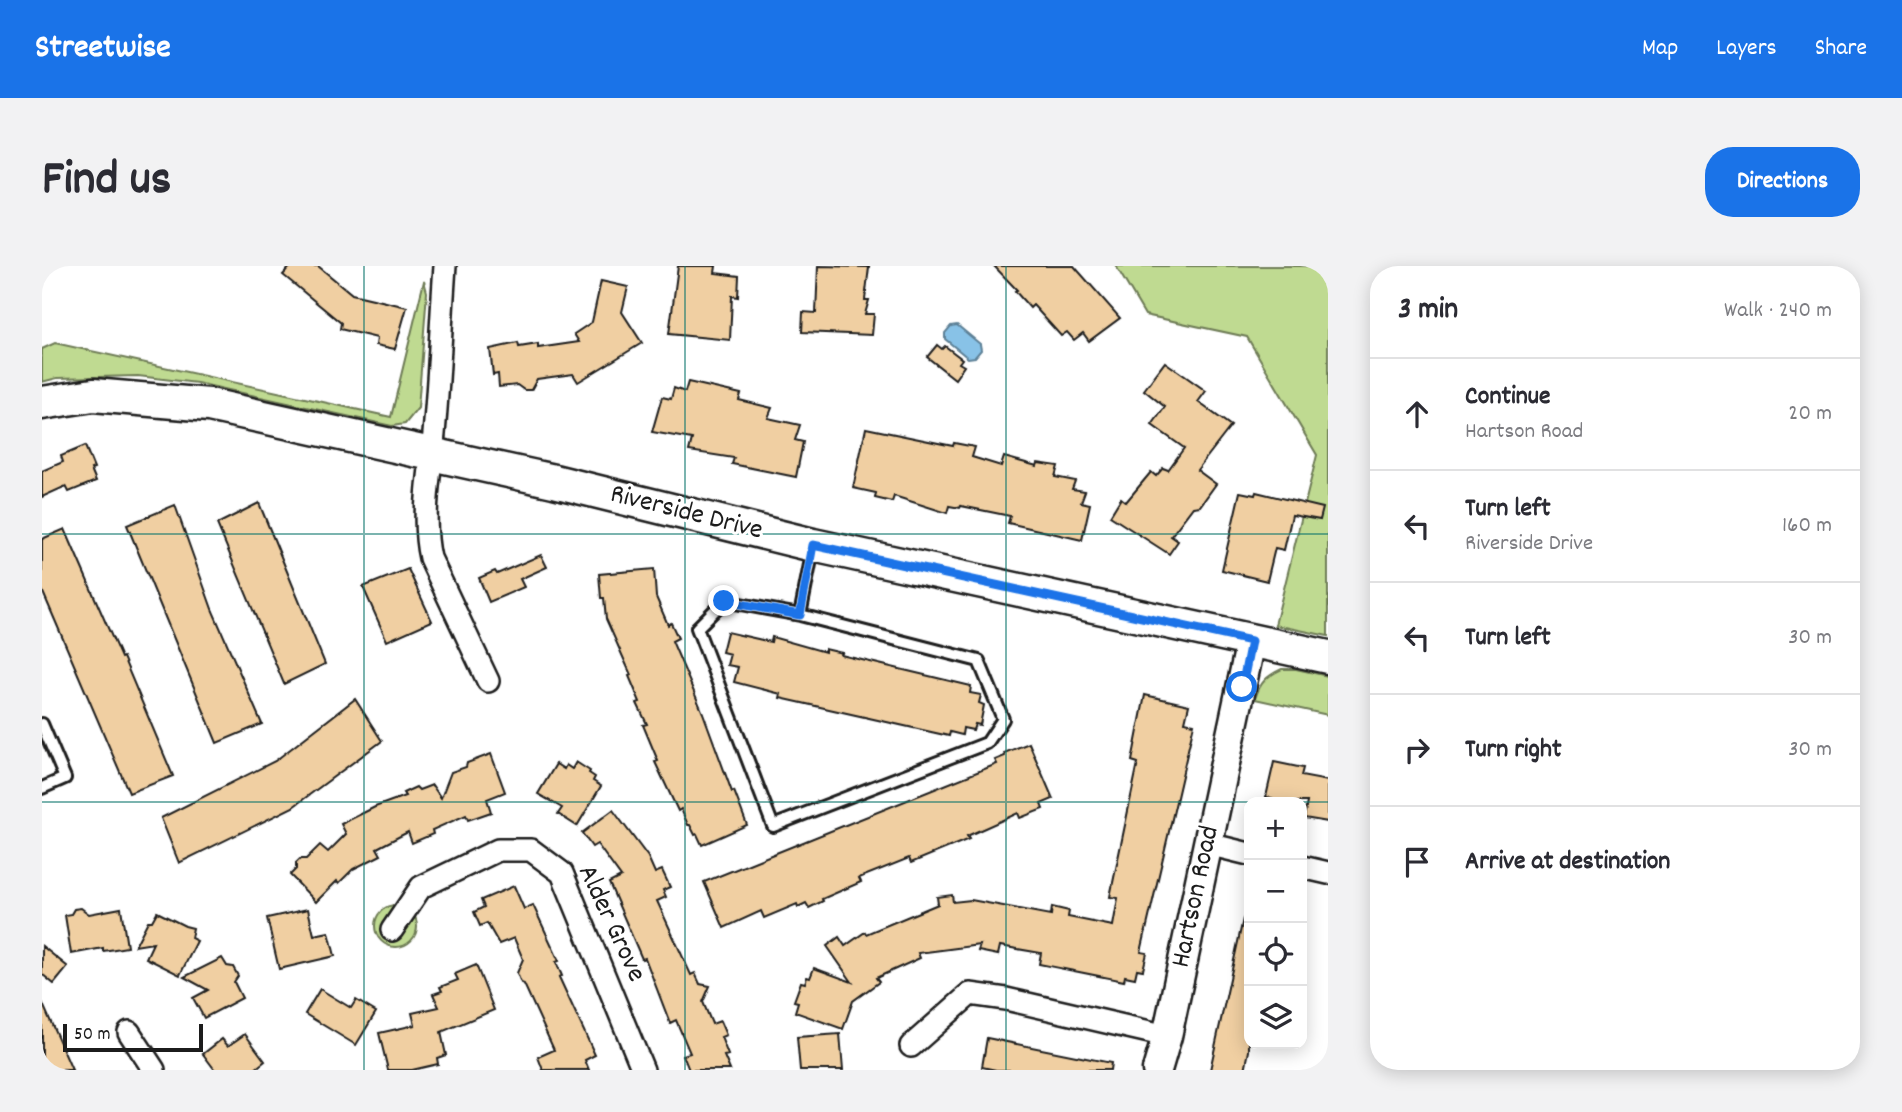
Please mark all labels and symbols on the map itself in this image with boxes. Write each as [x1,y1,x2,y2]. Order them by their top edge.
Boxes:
street label: Riverside Drive [606,476,766,552]
route end [708,585,739,616]
route start [1226,671,1257,702]
street label: Hartson Road [1162,822,1232,972]
street label: Alder Grove [565,859,655,989]
scale bar [63,1021,203,1053]

